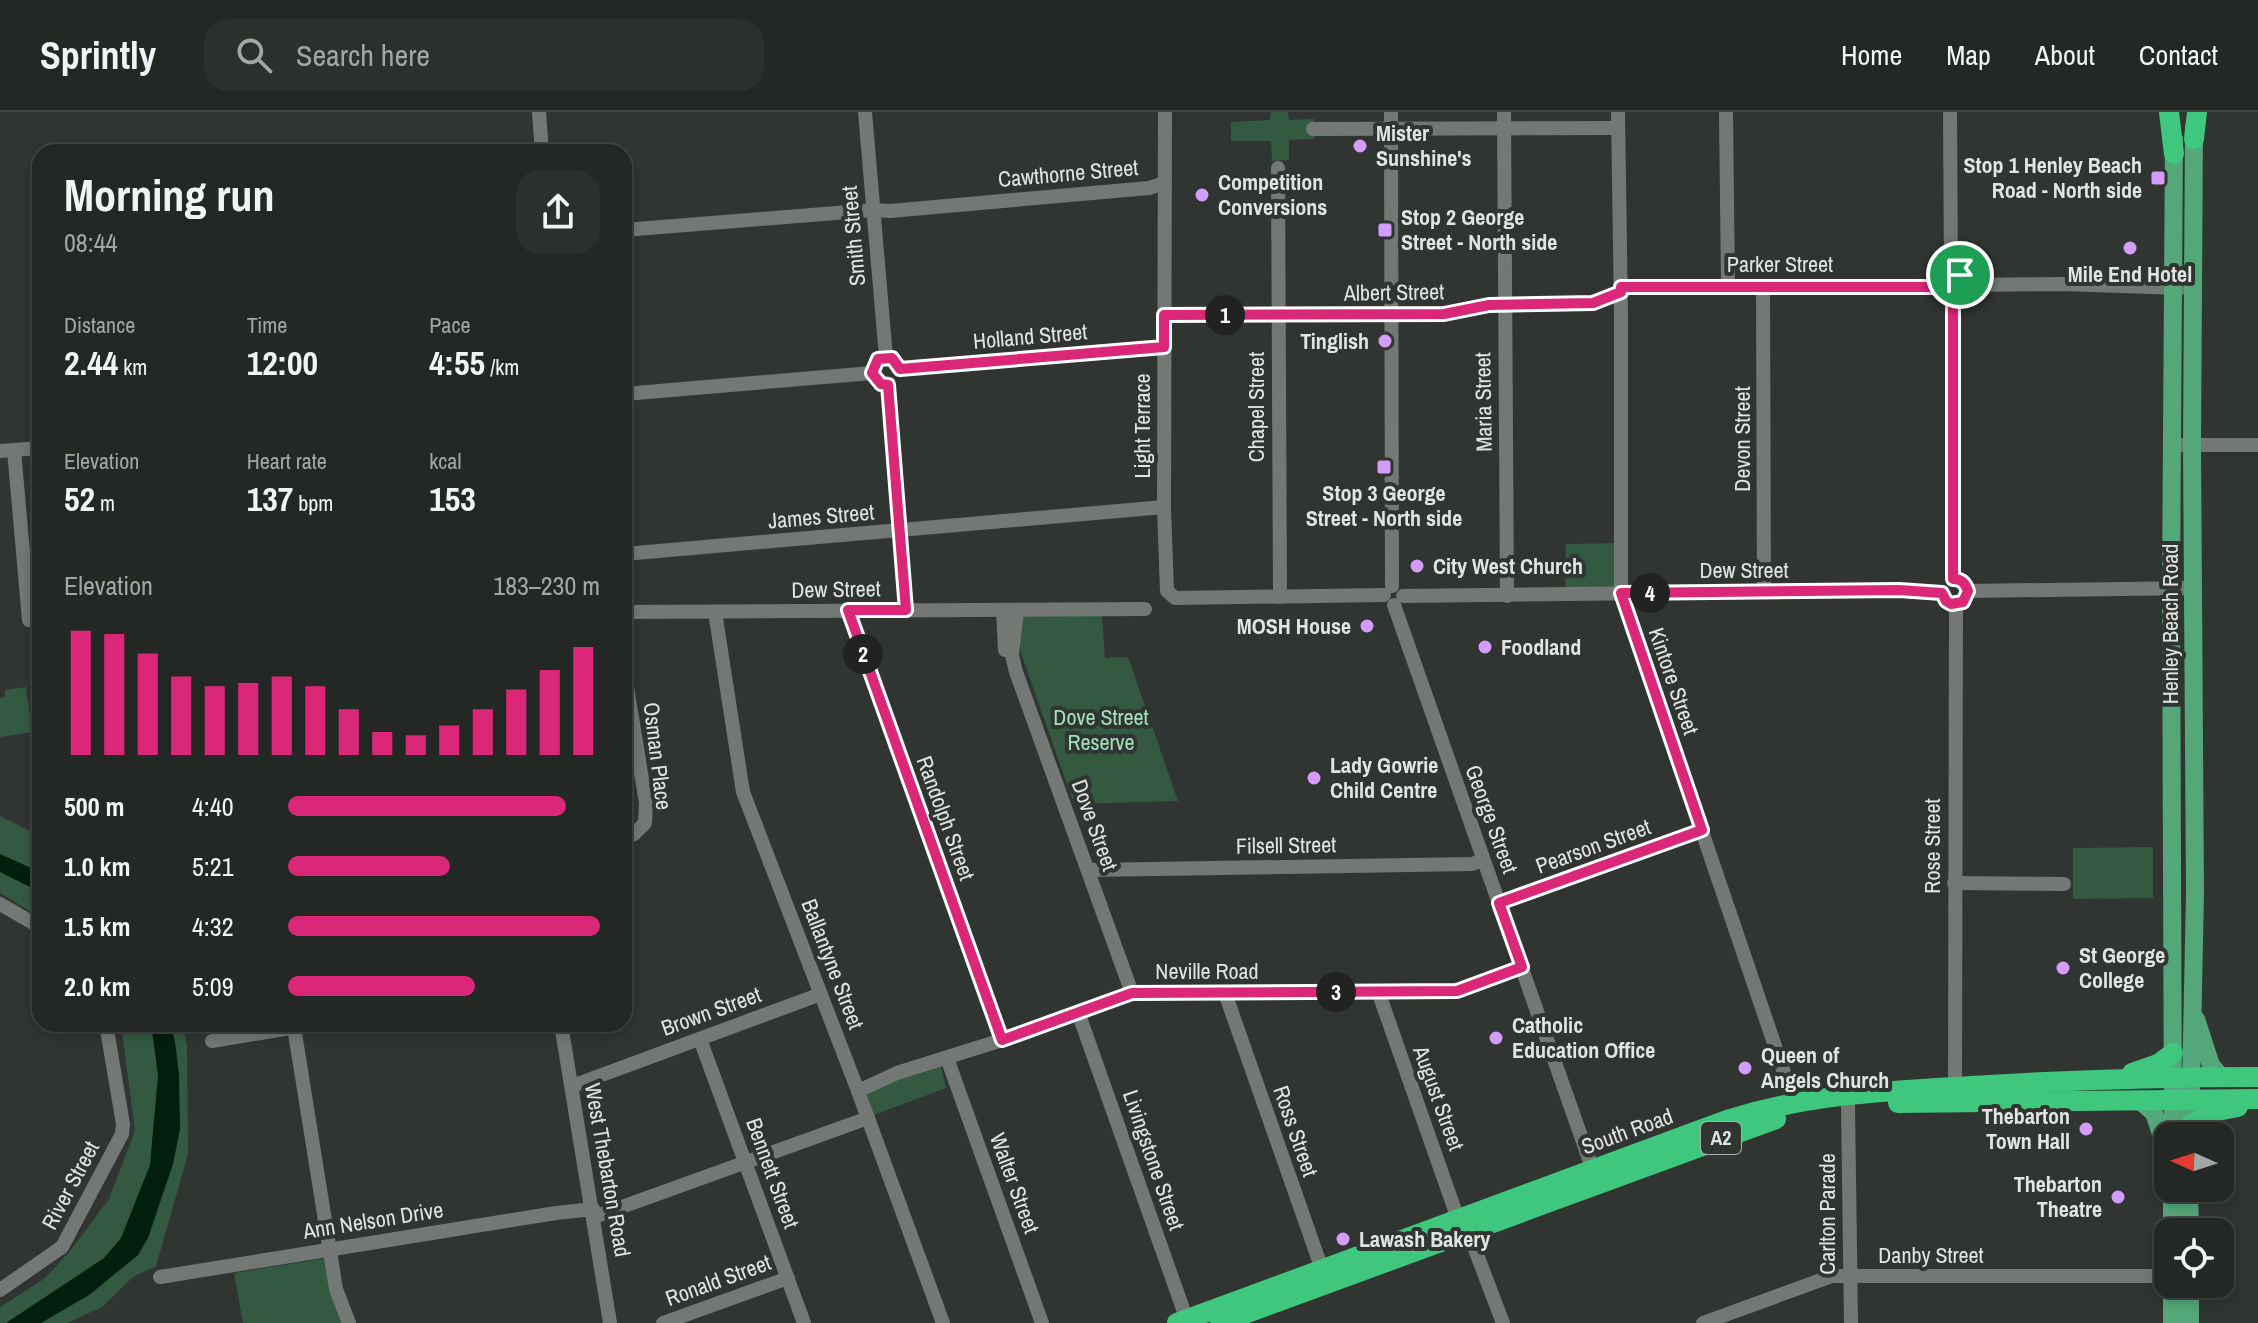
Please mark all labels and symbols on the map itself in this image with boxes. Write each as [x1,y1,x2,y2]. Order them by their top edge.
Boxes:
place label: Mister Sunshine's [1376,118,1472,173]
marker: Mister Sunshine's [1351,137,1369,155]
place label: Stop 1 Henley Beach Road - North side [1964,150,2142,205]
street label: Cawthorne Street [997,152,1139,194]
place label: Competition Conversions [1218,167,1327,222]
marker: Stop 1 Henley Beach Road - North side [2149,169,2167,187]
street label: Smith Street [834,185,872,287]
marker: Competition Conversions [1193,186,1211,204]
place label: Stop 2 George Street - North side [1401,202,1557,257]
marker: Stop 2 George Street - North side [1376,221,1394,239]
marker: Mile End Hotel [2121,239,2139,257]
pin [1926,241,1994,309]
street label: Parker Street [1727,249,1833,279]
place label: Mile End Hotel [2068,259,2192,289]
street label: Albert Street [1343,276,1444,308]
pin: 1 [1205,295,1245,335]
street label: Holland Street [972,316,1088,356]
place label: Tinglish [1300,326,1369,356]
marker: Tinglish [1376,332,1394,350]
street label: Chapel Street [1241,352,1271,462]
street label: Maria Street [1467,352,1499,452]
street label: Light Terrace [1127,374,1157,478]
street label: Devon Street [1727,386,1757,492]
marker: Stop 3 George Street - North side [1375,458,1393,476]
place label: Stop 3 George Street - North side [1306,478,1462,533]
street label: James Street [767,496,875,536]
street label: Henley Beach Road [2155,544,2185,704]
place label: City West Church [1433,551,1583,581]
street label: Dew Street [1699,555,1789,585]
marker: City West Church [1408,557,1426,575]
street label: Dew Street [791,573,881,605]
pin: 4 [1630,573,1670,613]
place label: MOSH House [1237,611,1351,641]
marker: MOSH House [1358,617,1376,635]
street label: Kintore Street [1642,623,1706,739]
place label: Foodland [1501,632,1581,662]
pin: 2 [843,634,883,674]
marker: Foodland [1476,638,1494,656]
street label: Osman Place [637,700,679,812]
park label: Dove Street Reserve [1053,702,1149,757]
place label: Lady Gowrie Child Centre [1330,750,1438,805]
street label: Randolph Street [910,752,982,884]
street label: George Street [1459,761,1525,877]
marker: Lady Gowrie Child Centre [1305,769,1323,787]
street label: Dove Street [1065,775,1125,875]
street label: Rose Street [1917,798,1947,894]
street label: Pearson Street [1531,811,1655,881]
street label: Filsell Street [1236,829,1336,861]
street label: Ballantyne Street [794,894,872,1034]
place label: St George College [2079,940,2165,995]
street label: Neville Road [1155,956,1259,986]
marker: St George College [2054,959,2072,977]
pin: 3 [1316,972,1356,1012]
street label: Brown Street [657,979,765,1043]
place label: Catholic Education Office [1512,1010,1655,1065]
marker: Catholic Education Office [1487,1029,1505,1047]
place label: Queen of Angels Church [1761,1040,1889,1095]
street label: August Street [1406,1041,1472,1154]
marker: Queen of Angels Church [1736,1059,1754,1077]
street label: West Thebarton Road [578,1081,638,1259]
street label: Ross Street [1266,1082,1326,1180]
street label: Livingstone Street [1116,1086,1192,1234]
street label: South Road [1577,1101,1677,1161]
place label: Thebarton Town Hall [1982,1101,2070,1156]
street label: Bennett Street [739,1114,807,1232]
marker: Thebarton Town Hall [2077,1120,2095,1138]
road number: A2 [1701,1122,1741,1154]
north arrow [2154,1122,2234,1202]
street label: Walter Street [983,1129,1047,1237]
street label: River Street [34,1135,106,1235]
street label: Carlton Parade [1812,1153,1842,1275]
place label: Thebarton Theatre [2014,1169,2102,1224]
marker: Thebarton Theatre [2109,1188,2127,1206]
street label: Ann Nelson Drive [300,1194,445,1246]
place label: Lawash Bakery [1359,1224,1490,1254]
marker: Lawash Bakery [1334,1230,1352,1248]
street label: Danby Street [1878,1240,1984,1270]
street label: Ronald Street [661,1247,775,1313]

